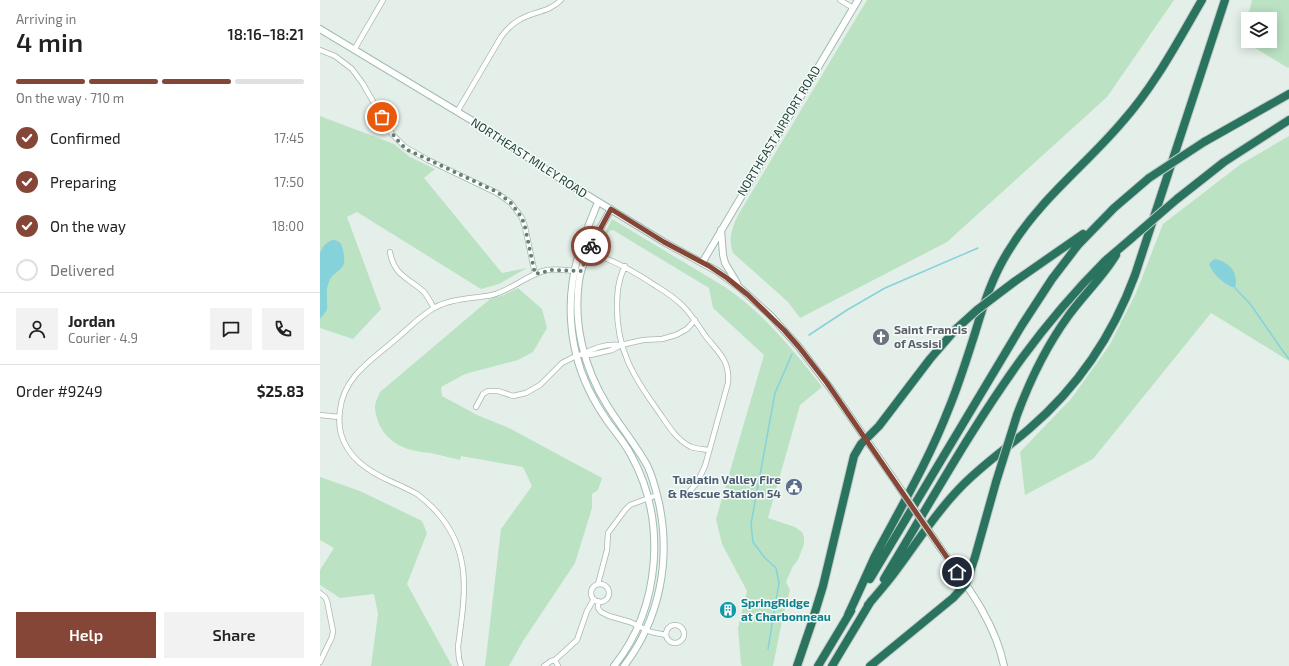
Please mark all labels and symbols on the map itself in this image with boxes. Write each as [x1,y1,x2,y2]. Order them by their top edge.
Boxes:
street label: NORTHEAST AIRPORT ROAD [734,63,823,198]
pin [365,100,399,134]
street label: NORTHEAST MILEY ROAD [469,114,590,200]
courier [571,226,611,266]
place label: Saint Francis of Assisi [894,322,967,350]
church icon: Saint Francis of Assisi [871,327,891,347]
place label: Tualatin Valley Fire & Rescue Station 54 [668,472,781,500]
public building icon: Tualatin Valley Fire & Rescue Station 54 [784,477,804,497]
pin [940,555,974,589]
place label: SpringRidge at Charbonneau [741,595,831,623]
building icon: SpringRidge at Charbonneau [718,600,738,620]

